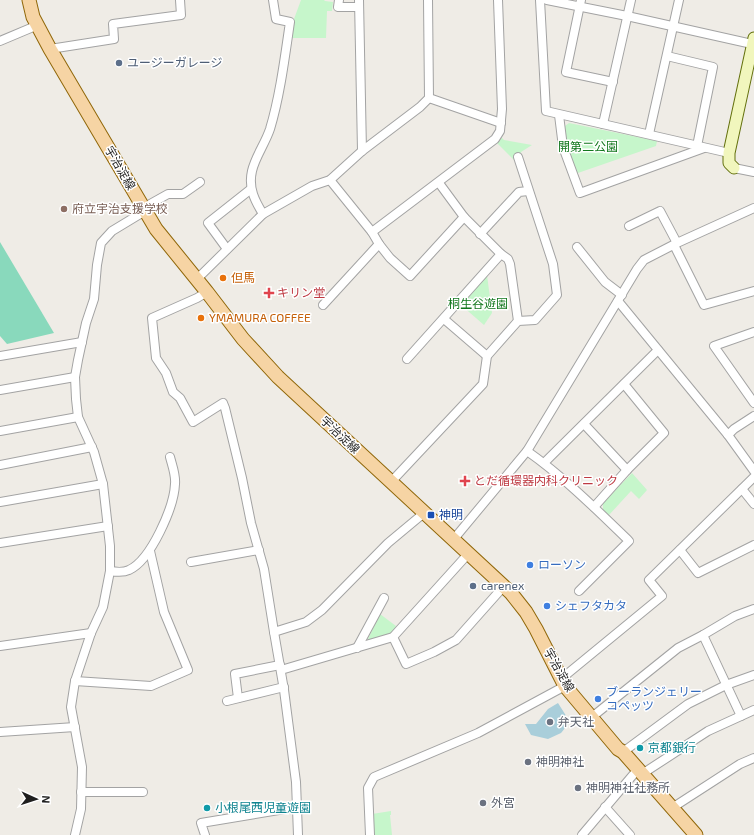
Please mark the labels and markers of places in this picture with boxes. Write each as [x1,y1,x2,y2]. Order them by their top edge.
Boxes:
place label: ユージーガレージ [127,55,223,69]
marker: ユージーガレージ [114,58,124,68]
place label: 府立宇治支援学校 [72,201,168,215]
marker: 府立宇治支援学校 [59,204,69,214]
place label: 但馬 [231,270,255,284]
marker: 但馬 [218,273,228,283]
place label: キリン堂 [277,285,325,299]
marker: キリン堂 [264,288,274,298]
place label: YMAMURA COFFEE [209,310,311,324]
marker: YMAMURA COFFEE [196,313,206,323]
place label: とだ循環器内科クリニック [474,473,618,487]
marker: とだ循環器内科クリニック [459,475,471,487]
place label: 神明 [439,507,463,521]
marker: 神明 [426,510,436,520]
place label: ローソン [538,557,586,571]
marker: ローソン [525,560,535,570]
place label: carenex [481,578,525,592]
marker: carenex [468,581,478,591]
place label: シェフタカタ [555,598,627,612]
marker: シェフタカタ [542,601,552,611]
place label: ブーランジェリー コペッツ [606,684,702,712]
marker: ブーランジェリー コペッツ [593,694,603,704]
place label: 弁天社 [558,714,594,728]
marker: 弁天社 [545,717,555,727]
place label: 京都銀行 [648,740,696,754]
marker: 京都銀行 [635,743,645,753]
place label: 神明神社 [536,754,584,768]
marker: 神明神社 [523,757,533,767]
place label: 神明神社社務所 [586,780,670,794]
marker: 神明神社社務所 [573,783,583,793]
place label: 外宮 [491,795,515,809]
marker: 外宮 [478,798,488,808]
place label: 小根尾西児童遊園 [215,800,311,814]
marker: 小根尾西児童遊園 [202,803,212,813]

